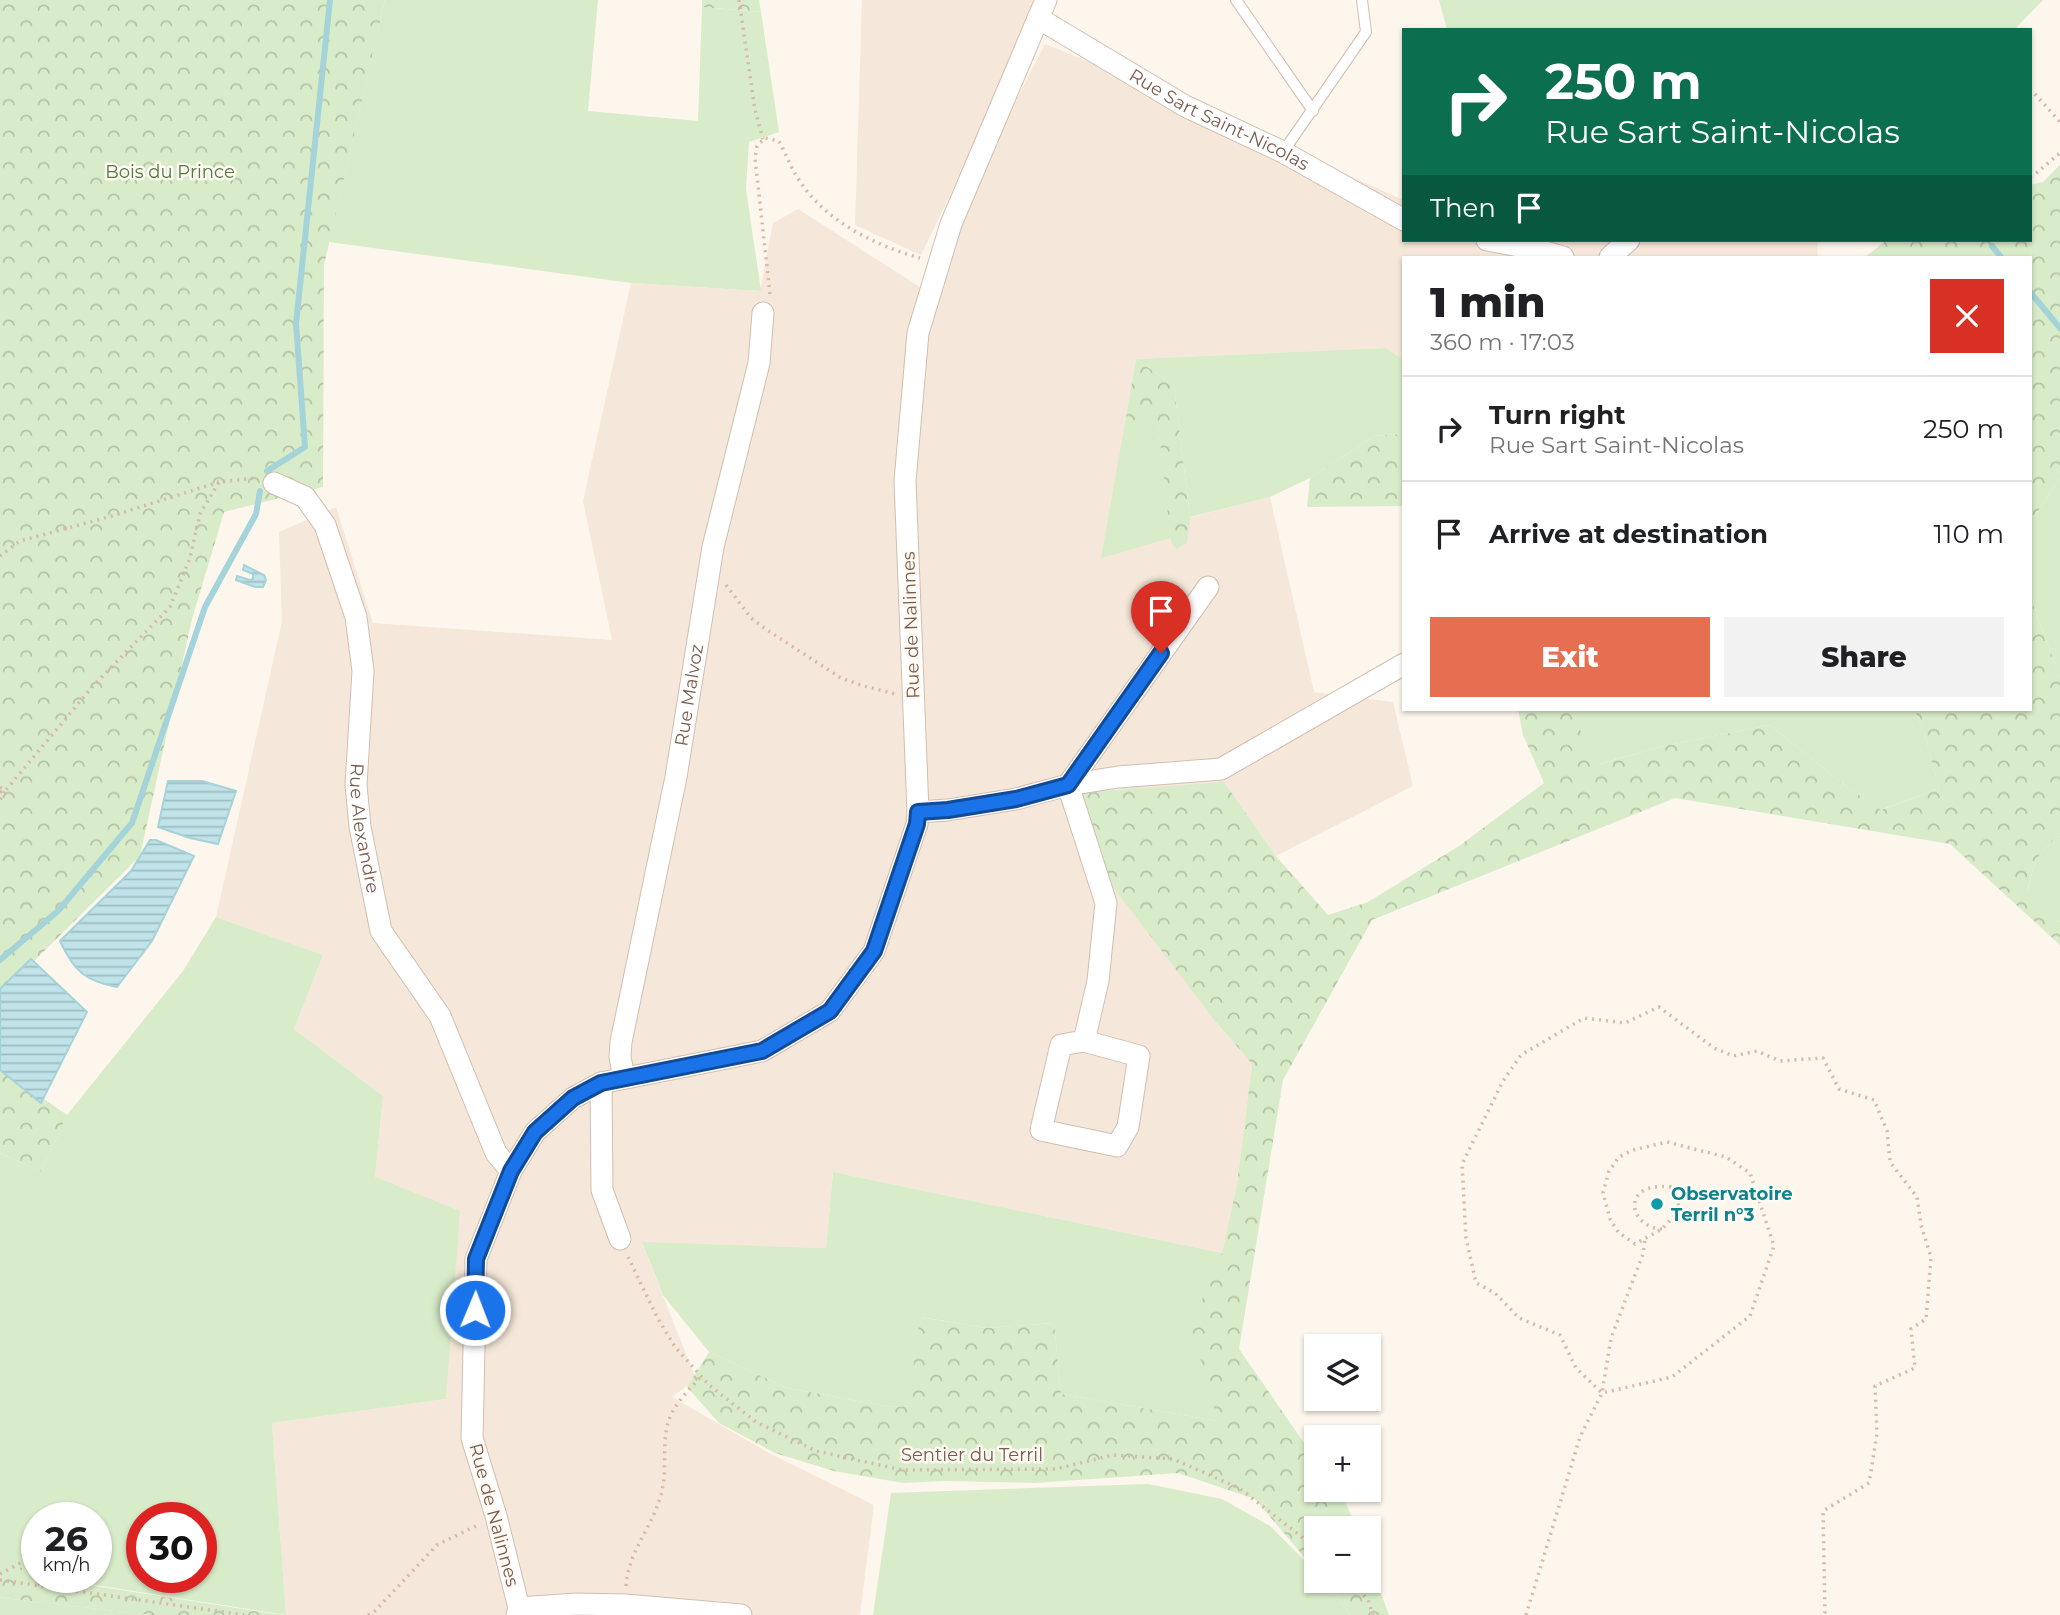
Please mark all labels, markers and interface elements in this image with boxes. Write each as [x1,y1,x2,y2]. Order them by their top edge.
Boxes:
text: 250 m [1545,52,1702,111]
icon: right [1430,56,1521,147]
street label: Rue Sart Saint-Nicolas [1125,64,1313,176]
text: Rue Sart Saint-Nicolas [1545,112,1900,151]
park label: Bois du Prince [105,161,235,183]
icon: arrive [1510,189,1548,227]
text: Then [1430,192,1496,224]
text: 1 min [1430,276,1546,328]
button: close [1930,279,2004,353]
text: 360 m · 17:03 [1430,328,1575,356]
text: Turn right [1489,399,1625,431]
icon: right [1430,410,1468,448]
text: 250 m [1923,413,2004,445]
text: Rue Sart Saint-Nicolas [1489,431,1744,459]
icon: arrive [1430,515,1468,553]
text: Arrive at destination [1489,518,1768,550]
text: 110 m [1934,518,2004,550]
street label: Rue de Nalinnes [897,551,925,699]
pin [1131,581,1191,653]
icon: arrive [1142,592,1180,630]
button: Exit [1430,617,1710,697]
button: Share [1724,617,2004,697]
street label: Rue Malvoz [670,642,708,748]
street label: Rue Alexandre [345,762,384,895]
place label: Observatoire Terril n°3 [1671,1183,1793,1226]
marker: Observatoire Terril n°3 [1649,1196,1665,1212]
position arrow [438,1273,512,1347]
map controls [1304,1334,1381,1593]
button: layers [1304,1334,1381,1411]
button: + [1304,1425,1381,1502]
street label: Rue de Nalinnes [464,1441,524,1589]
street label: Sentier du Terril [901,1444,1043,1466]
speed limit sign: 30 [126,1502,217,1593]
button: − [1304,1516,1381,1593]
text: 26 [45,1517,88,1560]
text: km/h [42,1554,91,1576]

